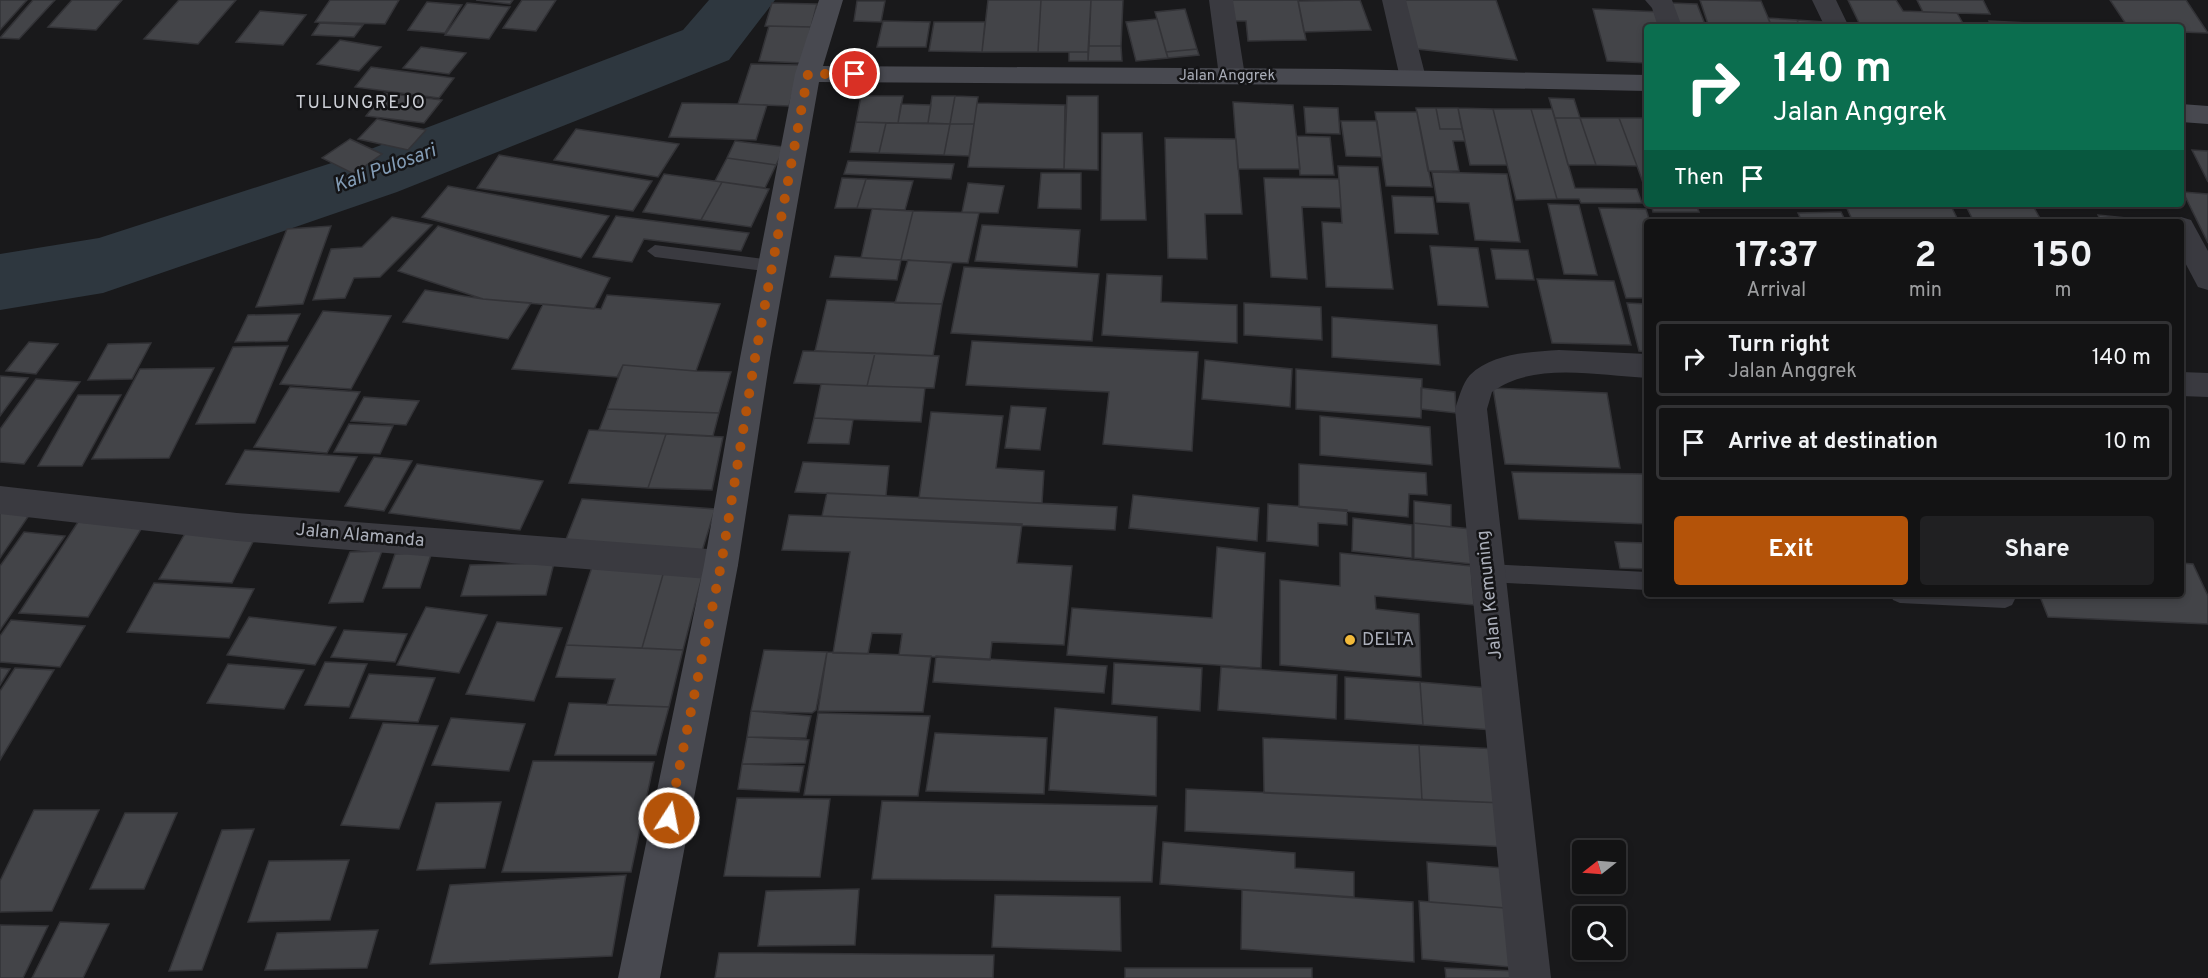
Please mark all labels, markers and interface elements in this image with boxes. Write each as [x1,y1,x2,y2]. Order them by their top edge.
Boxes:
text: 140 m [1773,44,1892,97]
pin [829,48,880,99]
icon: right [1674,48,1752,126]
icon: arrive [838,57,871,90]
street label: Jalan Anggrek [1179,67,1275,86]
district label: TULUNGREJO [296,92,426,115]
text: Jalan Anggrek [1773,96,1947,130]
water label: Kali Pulosari [330,138,441,199]
icon: arrive [1736,162,1769,195]
text: Then [1674,165,1724,192]
text: 17:37 [1735,234,1818,280]
text: 2 [1914,234,1936,280]
text: 150 [2033,234,2093,280]
text: Arrival [1747,278,1806,304]
text: min [1909,278,1942,304]
text: m [2055,278,2071,304]
text: Turn right [1728,332,1830,359]
icon: right [1677,342,1710,375]
text: 140 m [2092,345,2151,372]
text: Jalan Anggrek [1728,359,1857,385]
icon: arrive [1677,426,1710,459]
text: Arrive at destination [1728,429,1938,456]
text: 10 m [2105,429,2151,456]
button: Exit [1674,516,1908,585]
button: Share [1920,516,2154,585]
street label: Jalan Alamanda [295,519,425,553]
street label: Jalan Kemuning [1472,529,1508,661]
place label: DELTA [1362,629,1414,652]
marker: DELTA [1343,633,1357,647]
position arrow [637,786,701,850]
north arrow [1572,840,1626,894]
map controls [1572,840,1626,960]
button: search [1572,906,1626,960]

